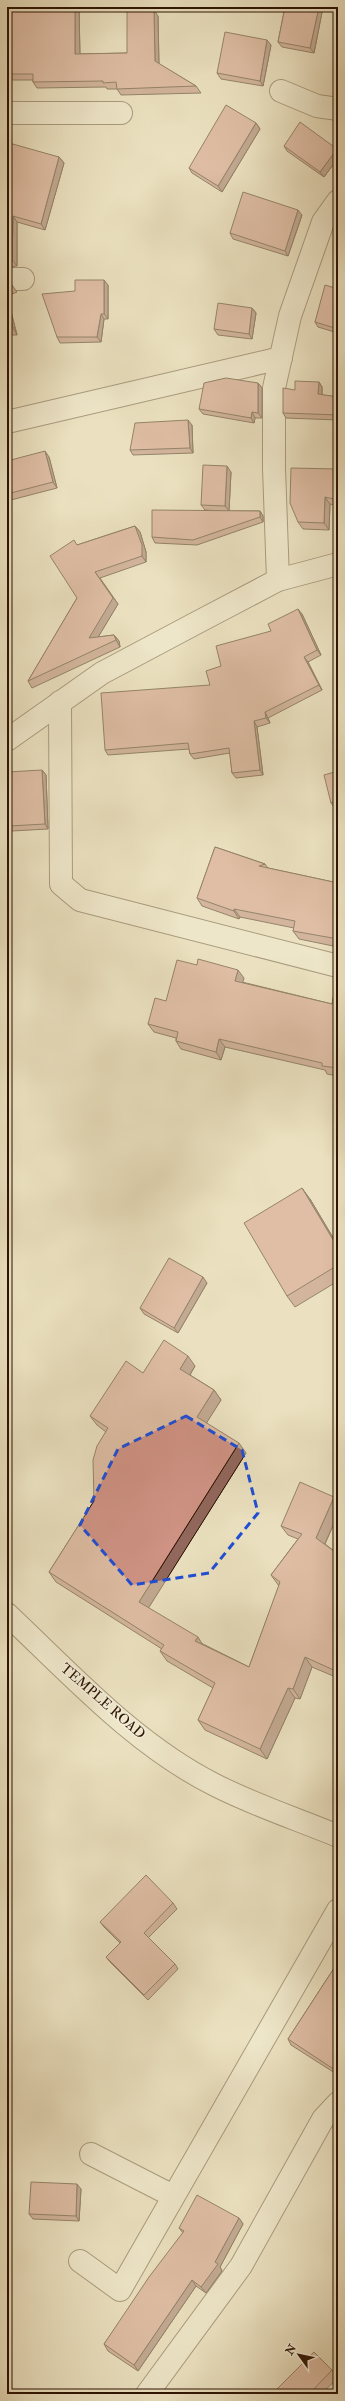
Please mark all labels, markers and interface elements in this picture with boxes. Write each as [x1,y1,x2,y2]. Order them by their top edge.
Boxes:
street label: TEMPLE ROAD [57,1660,149,1742]
north arrow [279,2335,319,2375]
text: N [282,2341,300,2358]

